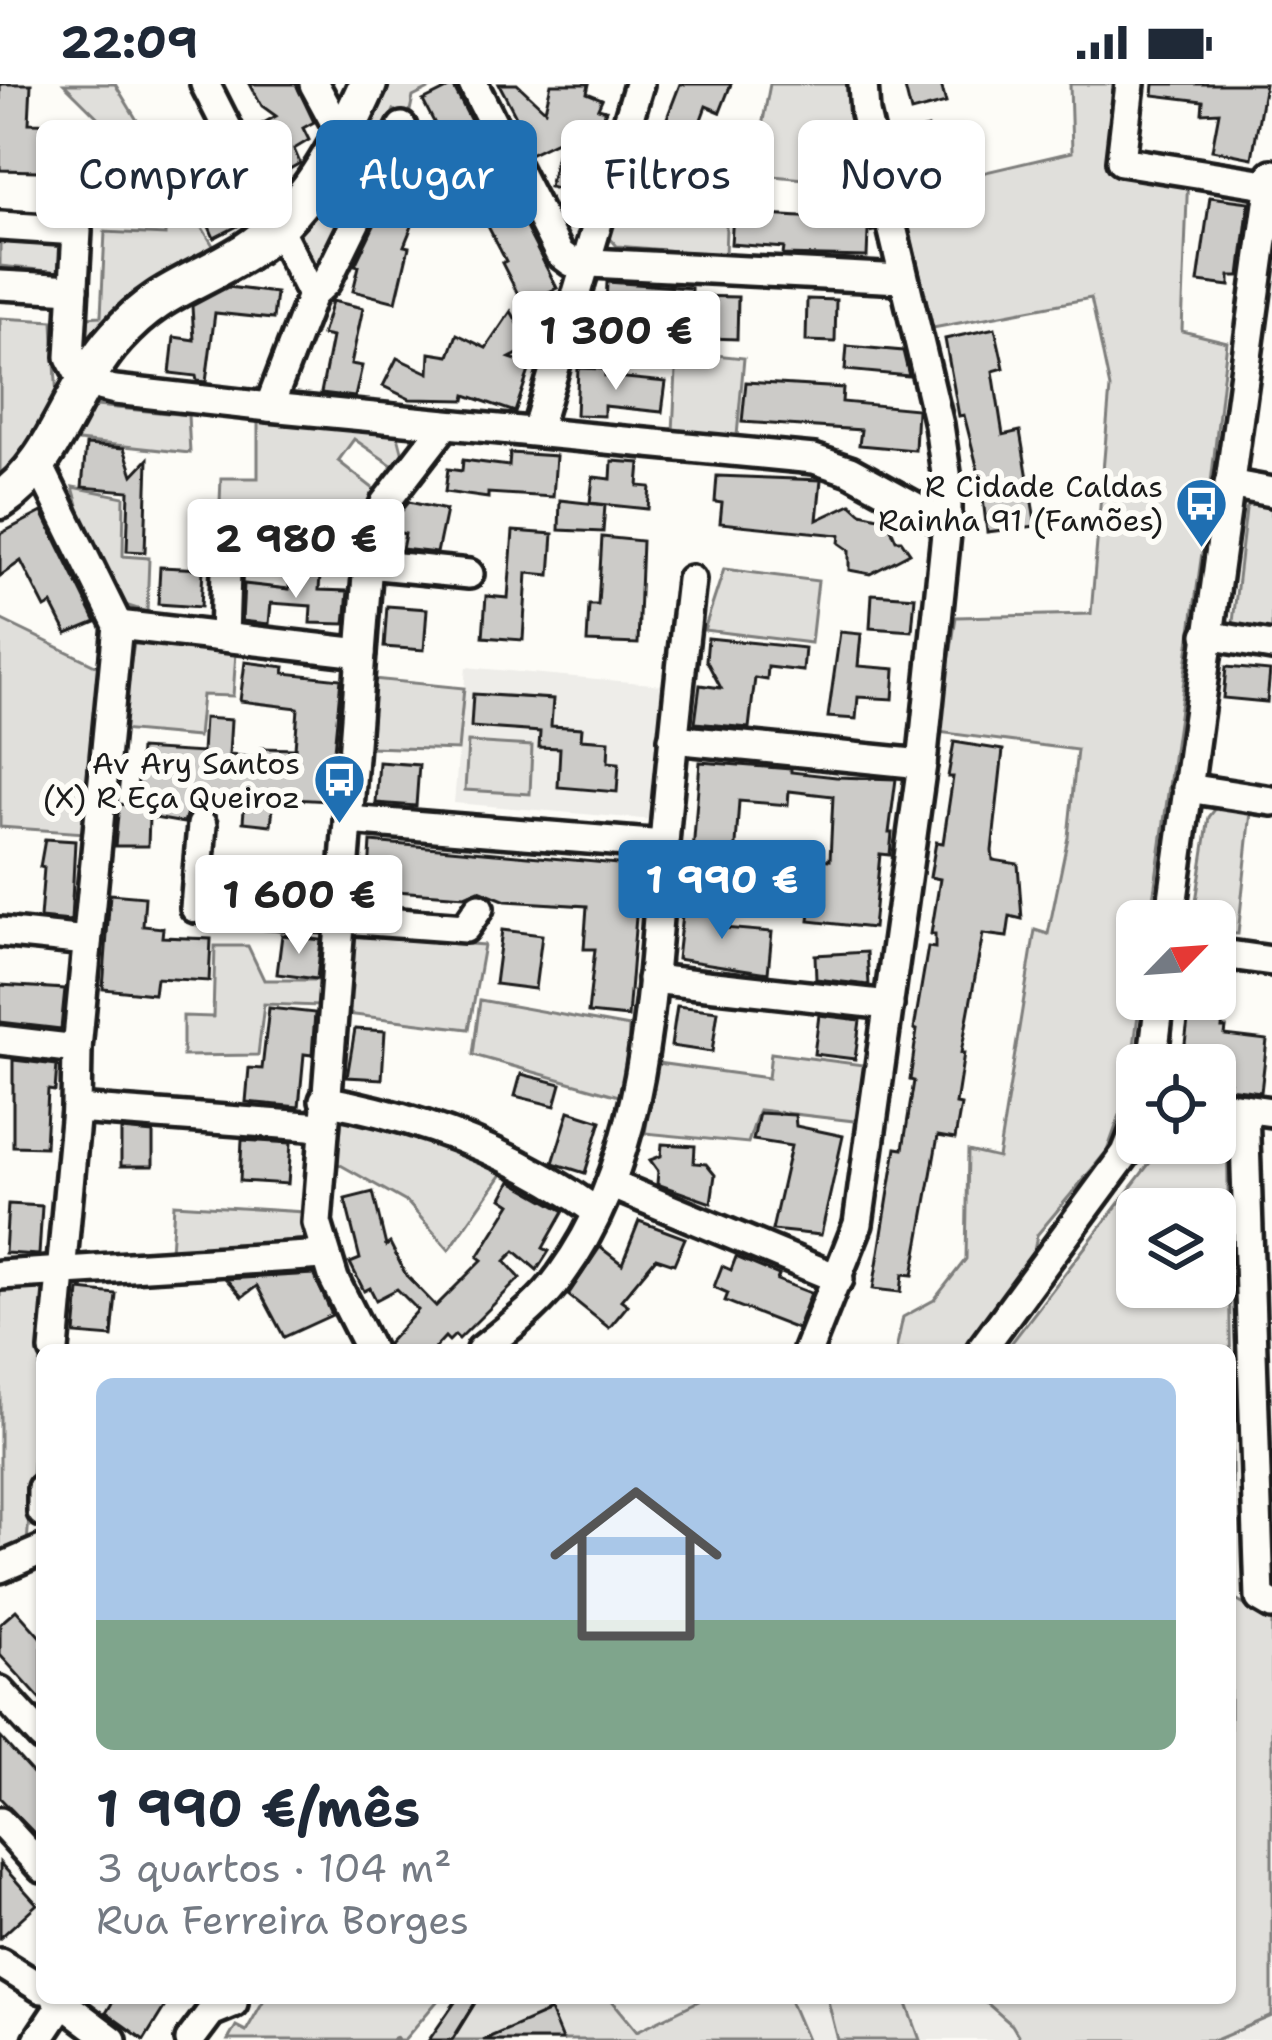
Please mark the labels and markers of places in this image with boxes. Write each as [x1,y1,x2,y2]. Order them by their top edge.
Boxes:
pin: 1 300 € [505,291,727,393]
place label: R Cidade Caldas Rainha 91 (Famões) [878,466,1163,541]
bus stop icon: R Cidade Caldas Rainha 91 (Famões) [1174,475,1230,549]
pin: 2 980 € [185,499,407,601]
place label: Av Ary Santos (X) R Eça Queiroz [42,743,300,818]
bus stop icon: Av Ary Santos (X) R Eça Queiroz [311,752,367,826]
pin: 1 990 € [611,840,833,942]
pin: 1 600 € [188,855,410,957]

